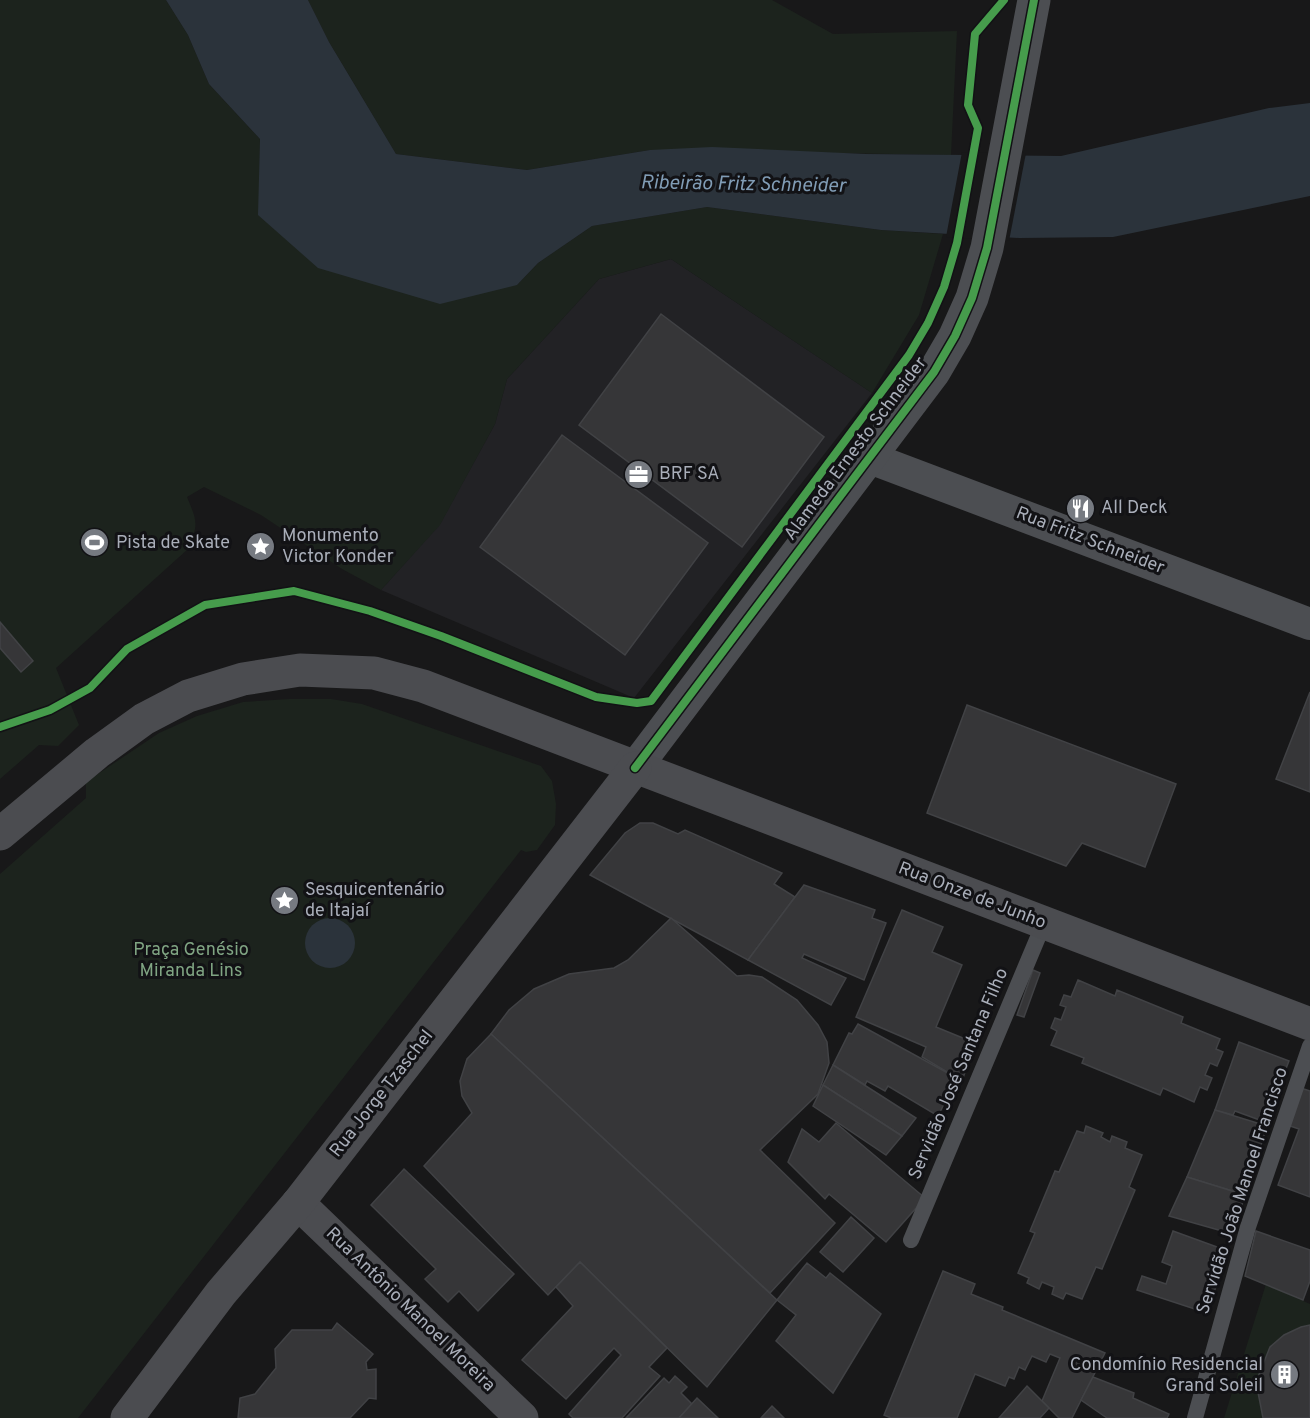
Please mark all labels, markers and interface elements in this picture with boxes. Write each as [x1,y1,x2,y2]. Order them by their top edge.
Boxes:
water label: Ribeirão Fritz Schneider [640,170,847,200]
street label: Alameda Ernesto Schneider [779,353,933,545]
office icon: BRF SA [622,458,654,490]
place label: BRF SA [659,463,720,486]
restaurant icon: All Deck [1064,492,1096,524]
place label: All Deck [1101,497,1168,520]
street label: Rua Fritz Schneider [1012,502,1168,580]
place label: Monumento Victor Konder [282,525,394,569]
sports icon: Pista de Skate [79,527,111,559]
place icon: Monumento Victor Konder [245,530,277,562]
place label: Pista de Skate [116,532,230,555]
street label: Rua Onze de Junho [895,857,1049,935]
place label: Sesquicentenário de Itajaí [305,879,445,923]
place icon: Sesquicentenário de Itajaí [268,884,300,916]
park label: Praça Genésio Miranda Lins [133,939,249,983]
street label: Servidão José Santana Filho [904,965,1014,1183]
street label: Rua Jorge Tzaschel [325,1026,439,1162]
street label: Servidão João Manoel Francisco [1192,1065,1294,1317]
street label: Rua Antônio Manoel Moreira [320,1223,500,1397]
place label: Condomínio Residencial Grand Soleil [1070,1354,1263,1398]
building icon: Condomínio Residencial Grand Soleil [1268,1359,1300,1391]

